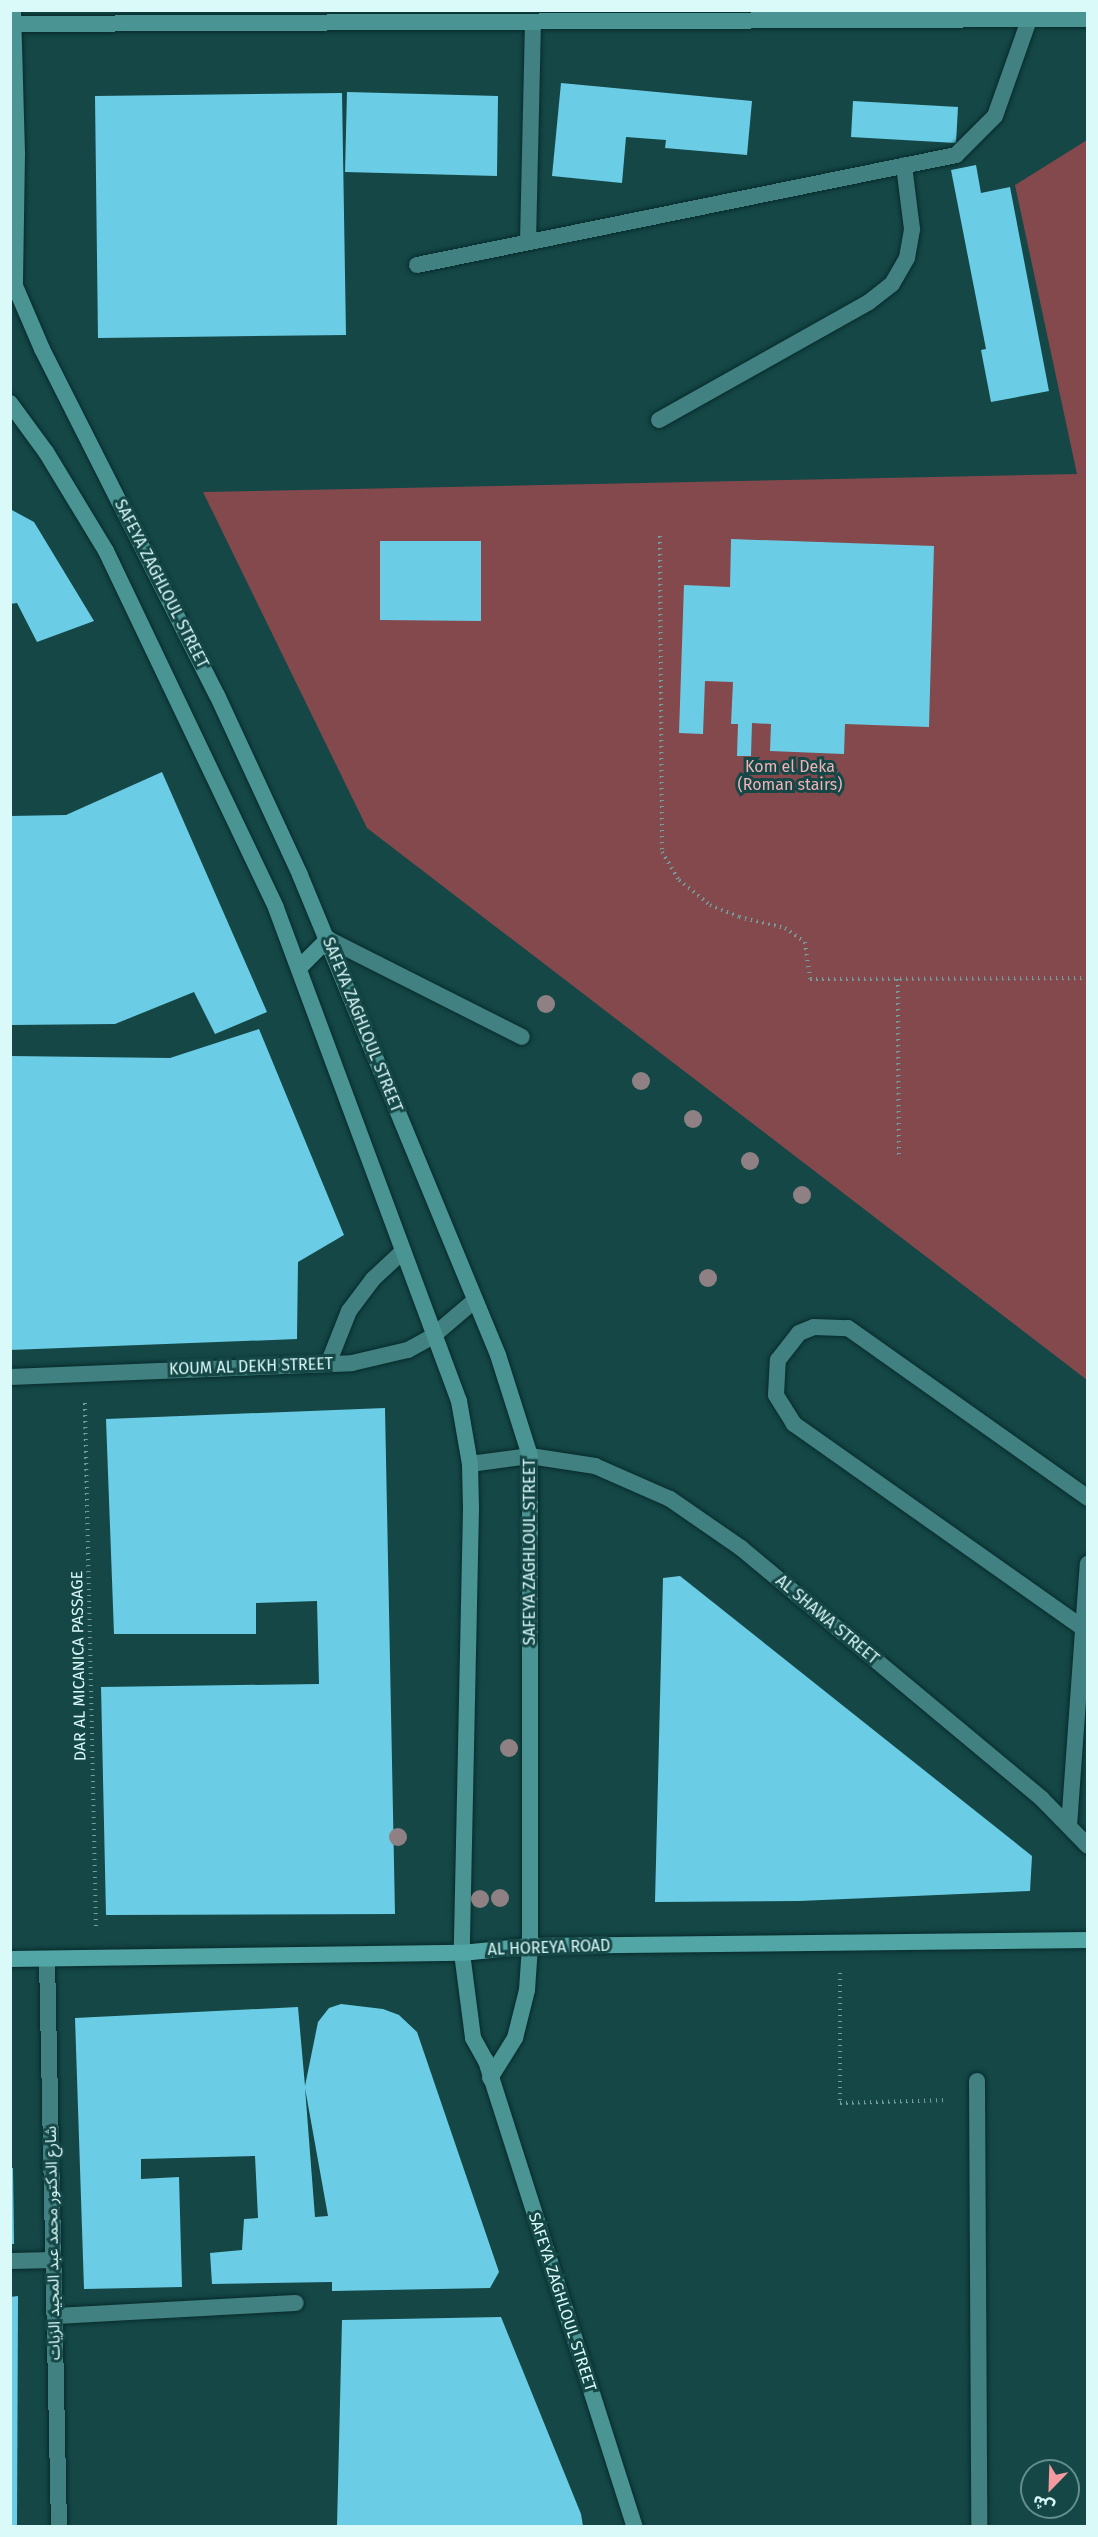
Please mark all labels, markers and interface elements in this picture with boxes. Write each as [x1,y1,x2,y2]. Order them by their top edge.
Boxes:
street label: SAFEYA ZAGHLOUL STREET [110,496,212,672]
park label: Kom el Deka (Roman stairs) [738,757,842,795]
street label: SAFEYA ZAGHLOUL STREET [318,935,406,1115]
street label: KOUM AL DEKH STREET [169,1355,333,1379]
street label: SAFEYA ZAGHLOUL STREET [520,1459,540,1645]
street label: DAR AL MICANICA PASSAGE [68,1571,90,1761]
street label: AL SHAWA STREET [772,1571,882,1669]
street label: AL HOREYA ROAD [487,1936,611,1960]
street label: شارع الدكتور محمد عبد المجيد الزيات [41,2126,65,2360]
street label: SAFEYA ZAGHLOUL STREET [524,2210,600,2394]
north arrow [1020,2459,1080,2519]
text: ش [1030,2491,1057,2517]

